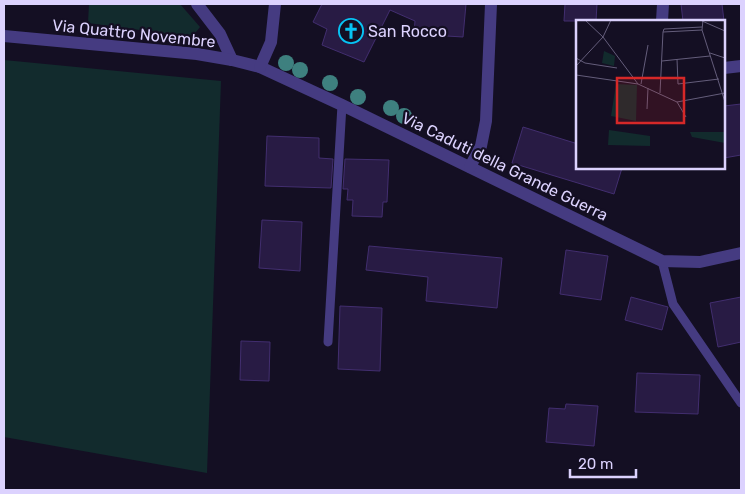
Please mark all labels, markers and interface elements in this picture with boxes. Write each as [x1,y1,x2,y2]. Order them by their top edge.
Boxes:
street label: Via Quattro Novembre [51,15,217,52]
church icon: San Rocco [338,18,364,44]
inset map [576,20,725,169]
place label: San Rocco [368,22,447,41]
street label: Via Caduti della Grande Guerra [399,108,611,225]
scale bar [570,446,636,478]
text: 20 m [578,455,613,473]

